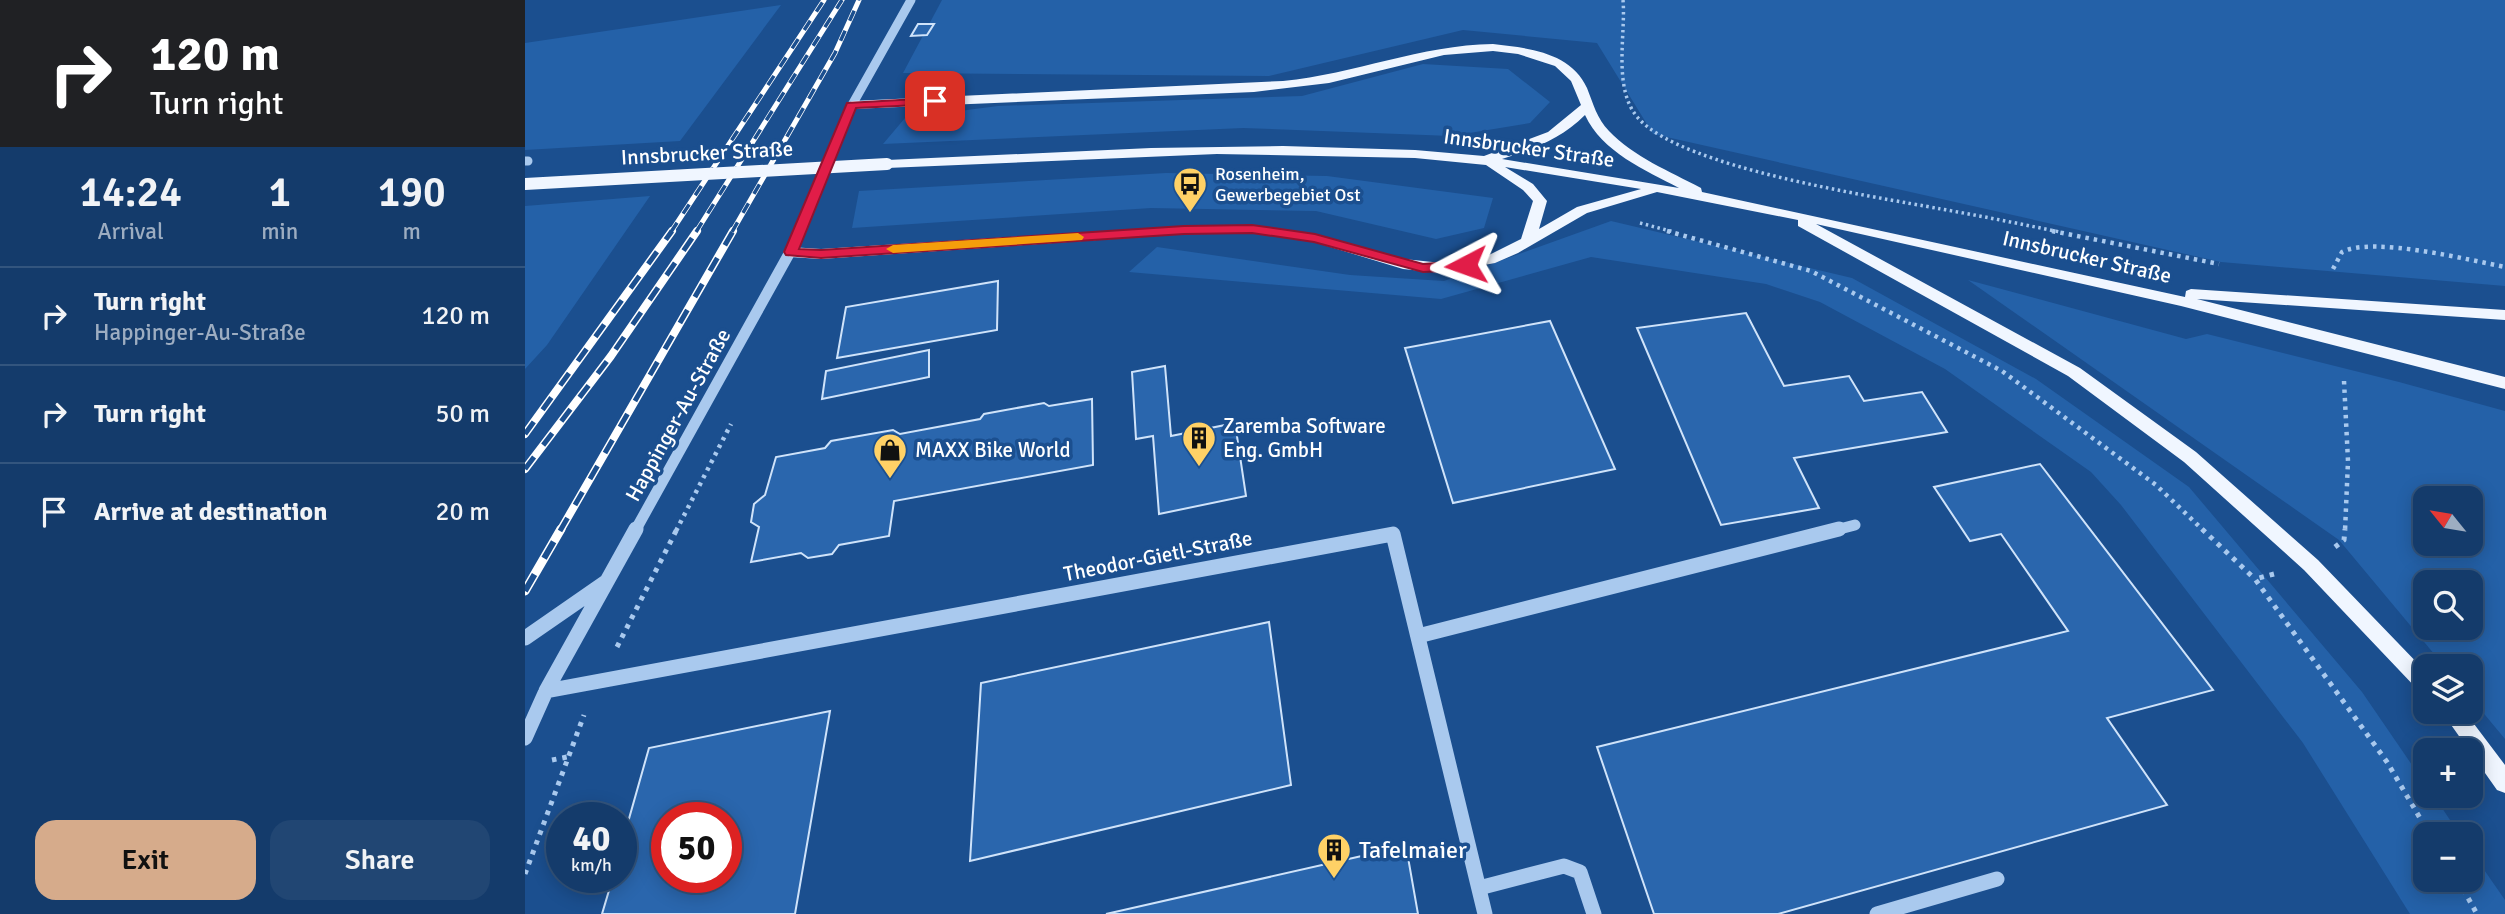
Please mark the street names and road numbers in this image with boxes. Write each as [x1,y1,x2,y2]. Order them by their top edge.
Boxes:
street label: Innsbrucker Straße [1442,123,1616,173]
street label: Innsbrucker Straße [620,136,794,170]
street label: Innsbrucker Straße [2000,225,2174,289]
street label: Happinger-Au-Straße [620,324,736,506]
street label: Theodor-Gietl-Straße [1061,525,1255,587]

